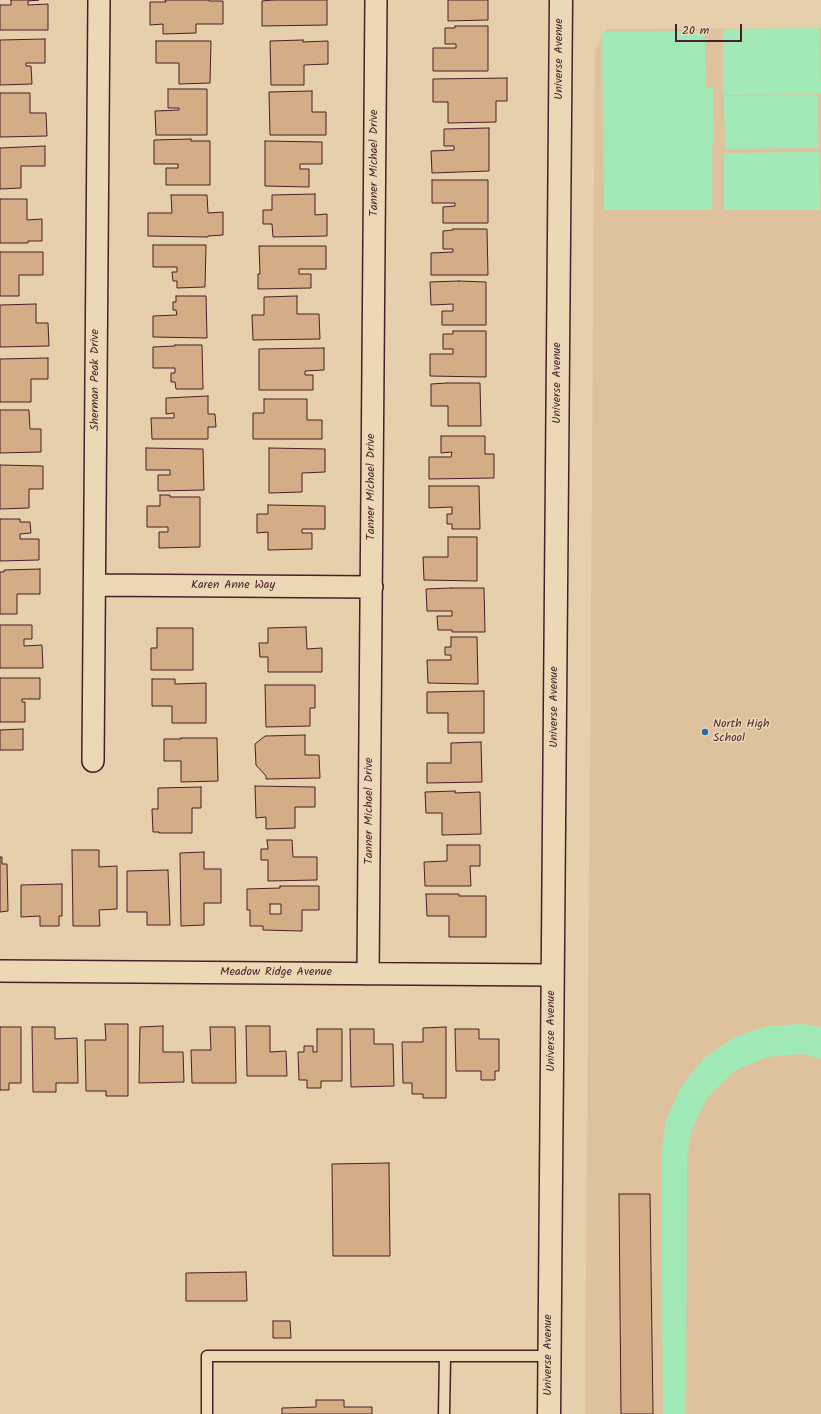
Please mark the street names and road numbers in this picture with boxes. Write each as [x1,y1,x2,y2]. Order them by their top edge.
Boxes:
street label: Universe Avenue [553,18,567,100]
street label: Tanner Michael Drive [368,110,382,216]
street label: Sherman Peak Drive [89,329,103,431]
street label: Universe Avenue [551,342,565,424]
street label: Tanner Michael Drive [365,434,379,540]
street label: Karen Anne Way [191,579,275,593]
street label: Universe Avenue [548,666,562,748]
street label: Tanner Michael Drive [363,758,377,864]
street label: Meadow Ridge Avenue [220,966,332,980]
street label: Universe Avenue [545,990,559,1072]
street label: Universe Avenue [542,1314,556,1396]

